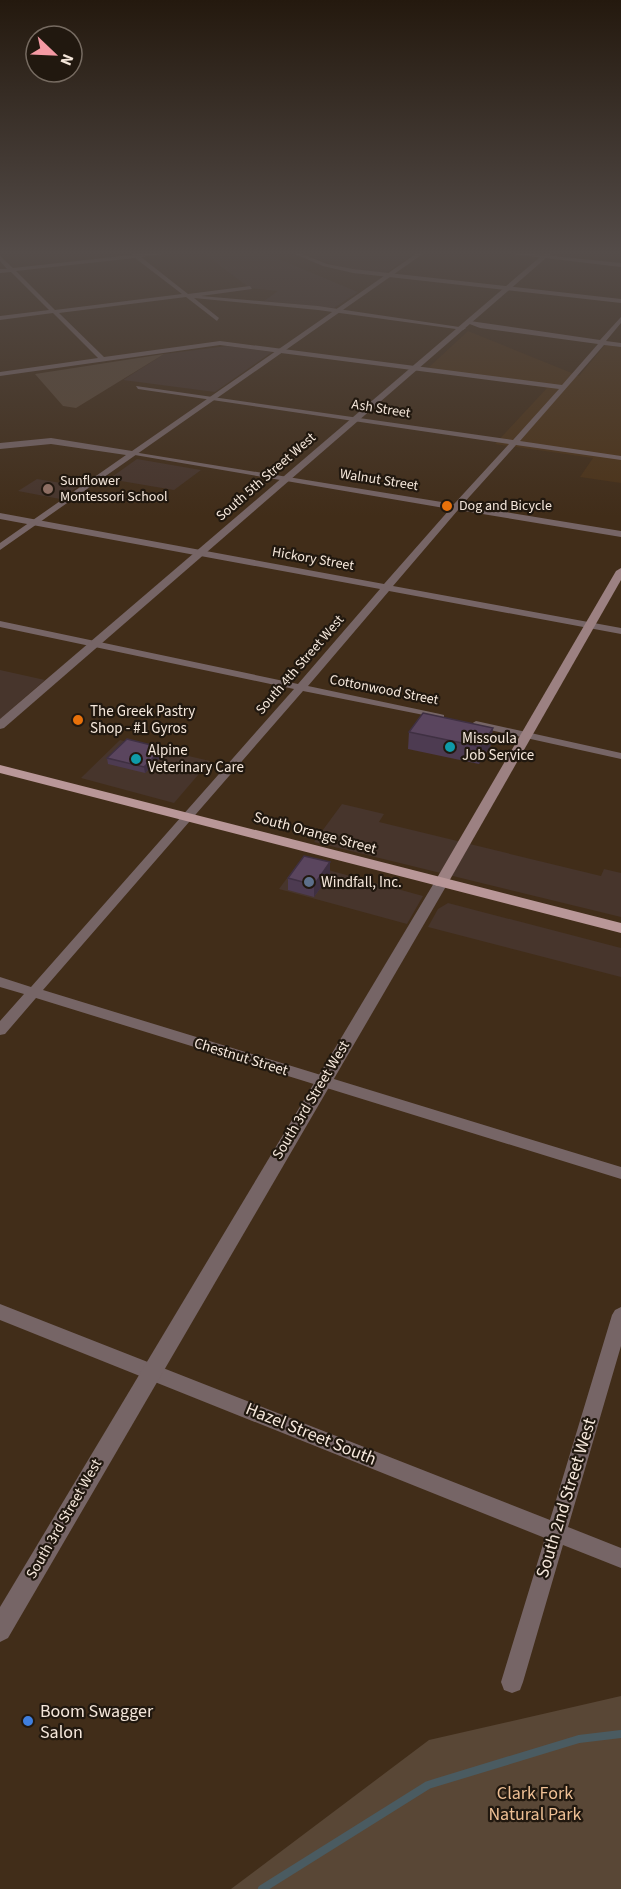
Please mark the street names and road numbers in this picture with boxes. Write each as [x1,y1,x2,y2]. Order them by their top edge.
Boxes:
street label: Ash Street [350,394,412,424]
street label: South 5th Street West [212,428,320,526]
street label: Walnut Street [338,464,420,496]
street label: Hickory Street [270,542,356,576]
street label: South 4th Street West [251,611,349,719]
street label: Cottonwood Street [328,670,440,710]
street label: South Orange Street [251,806,379,860]
street label: Chestnut Street [191,1033,291,1081]
street label: South 3rd Street West [267,1037,355,1163]
street label: Hazel Street South [242,1396,380,1472]
street label: South 2nd Street West [530,1415,602,1581]
street label: South 3rd Street West [21,1455,107,1583]

